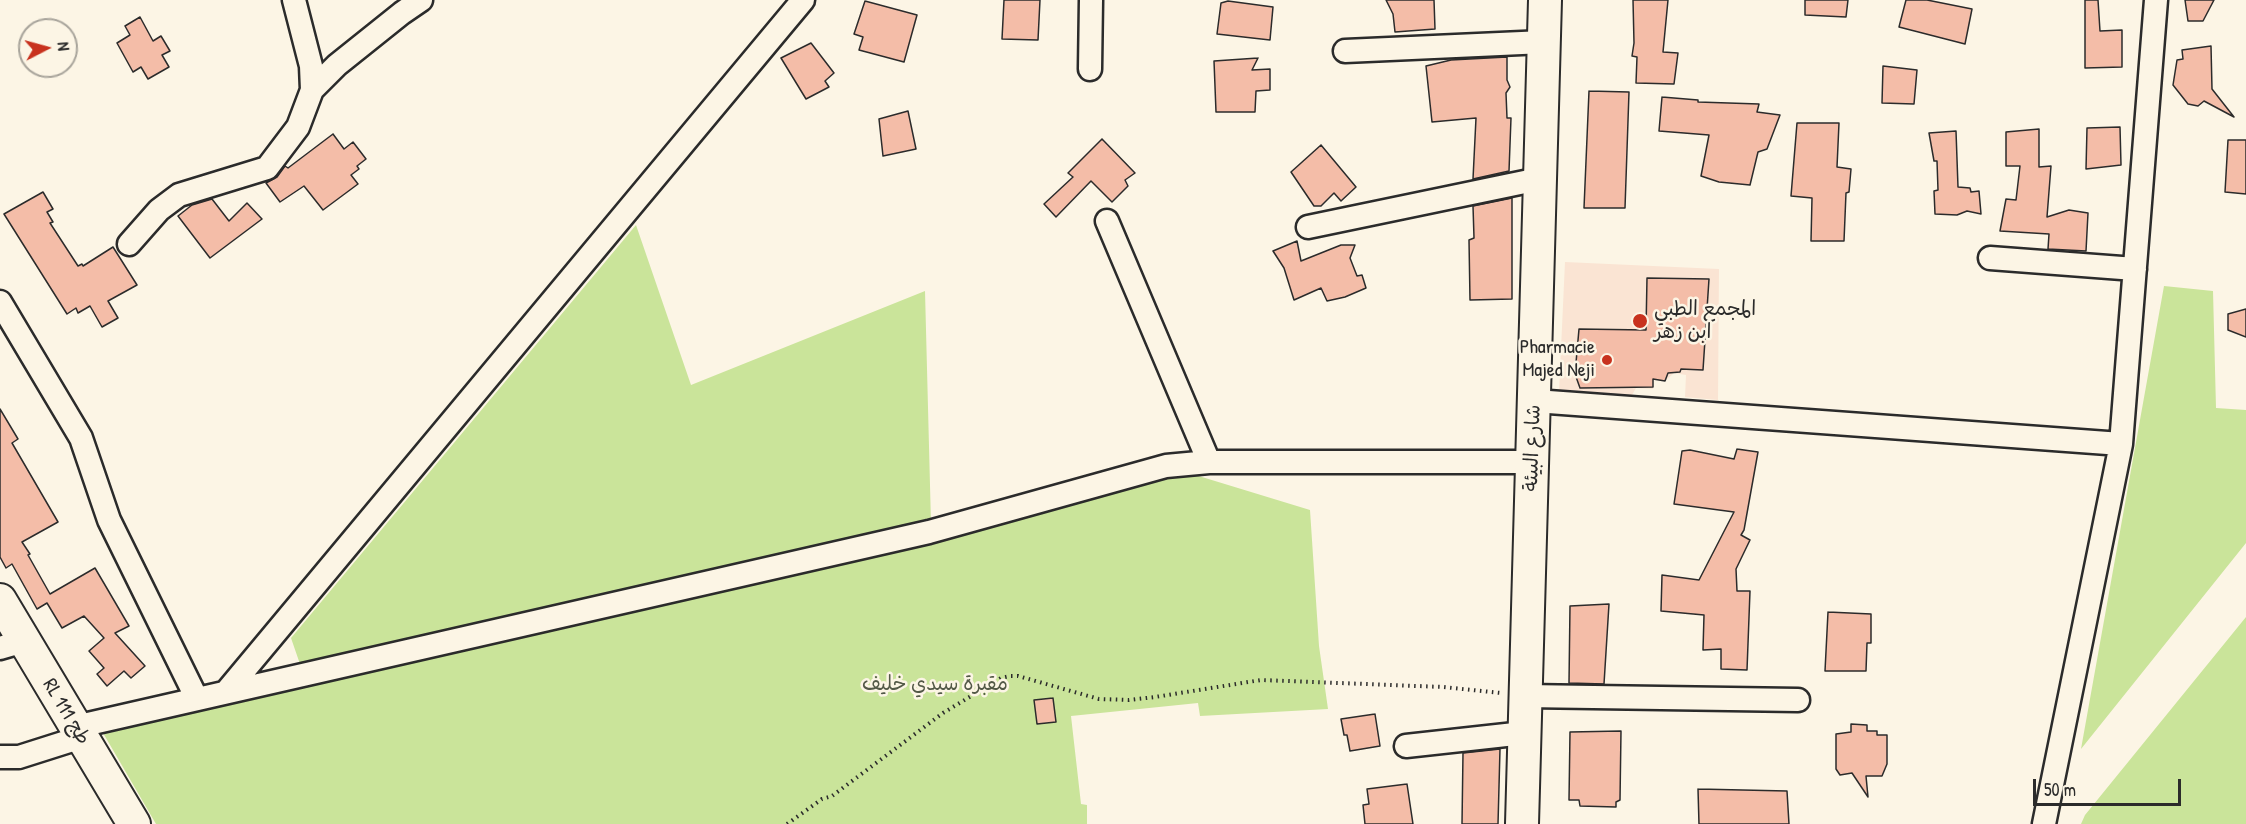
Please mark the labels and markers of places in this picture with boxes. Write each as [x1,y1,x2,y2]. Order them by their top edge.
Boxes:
place label: المجمع الطبي ابن زهر [1654,298,1756,345]
marker: المجمع الطبي ابن زهر [1631,312,1649,330]
place label: Pharmacie Majed Neji [1520,336,1595,383]
marker: Pharmacie Majed Neji [1600,353,1614,367]

